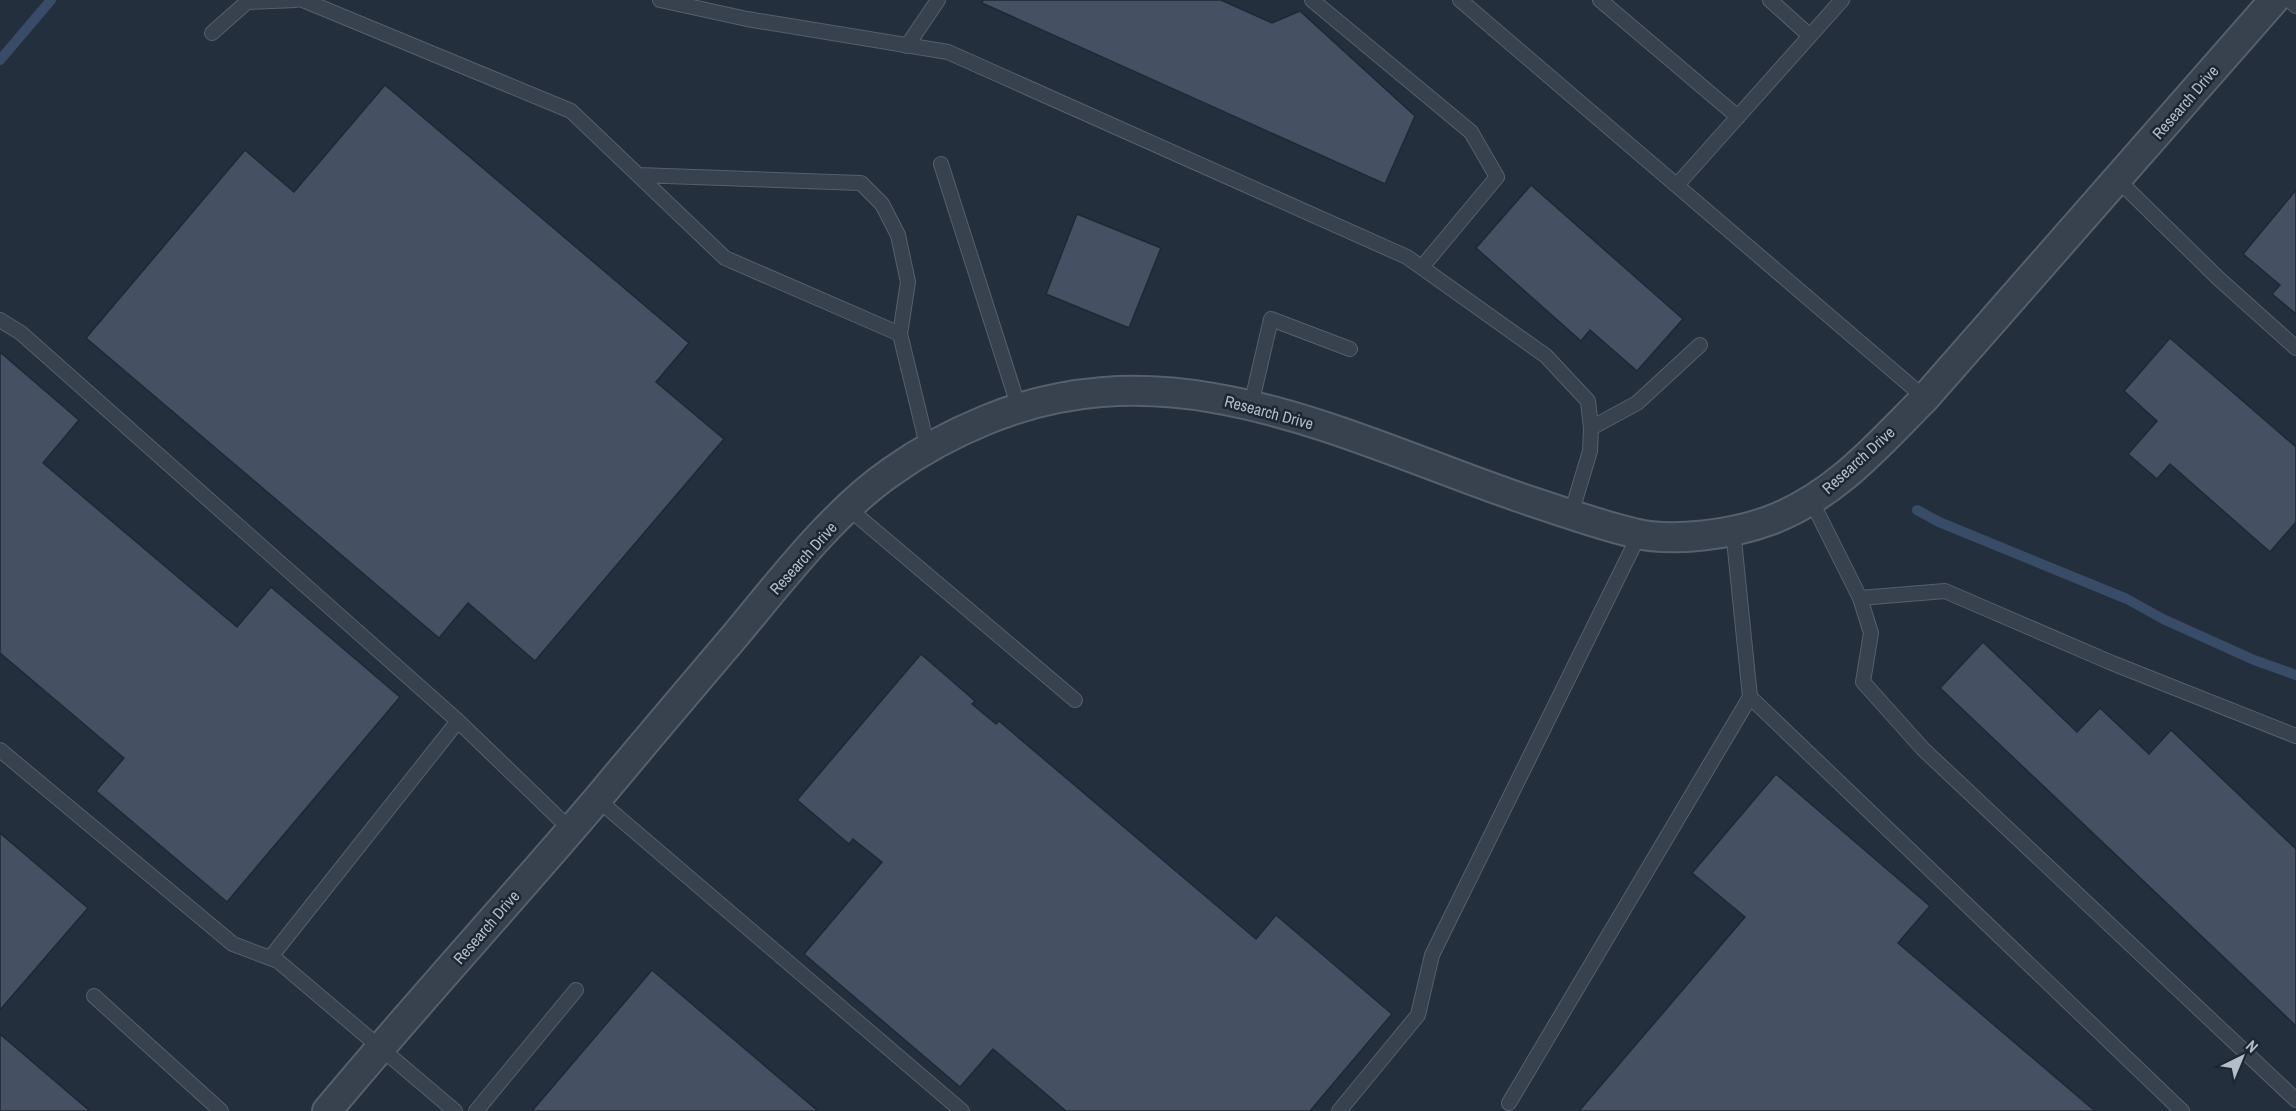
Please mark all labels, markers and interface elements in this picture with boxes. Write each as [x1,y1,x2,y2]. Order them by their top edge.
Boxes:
street label: Research Drive [2147,60,2223,144]
street label: Research Drive [1222,390,1316,434]
street label: Research Drive [1817,421,1899,499]
street label: Research Drive [764,517,842,599]
street label: Research Drive [448,885,524,969]
north arrow [2212,1027,2272,1087]
text: N [2241,1035,2263,1057]

